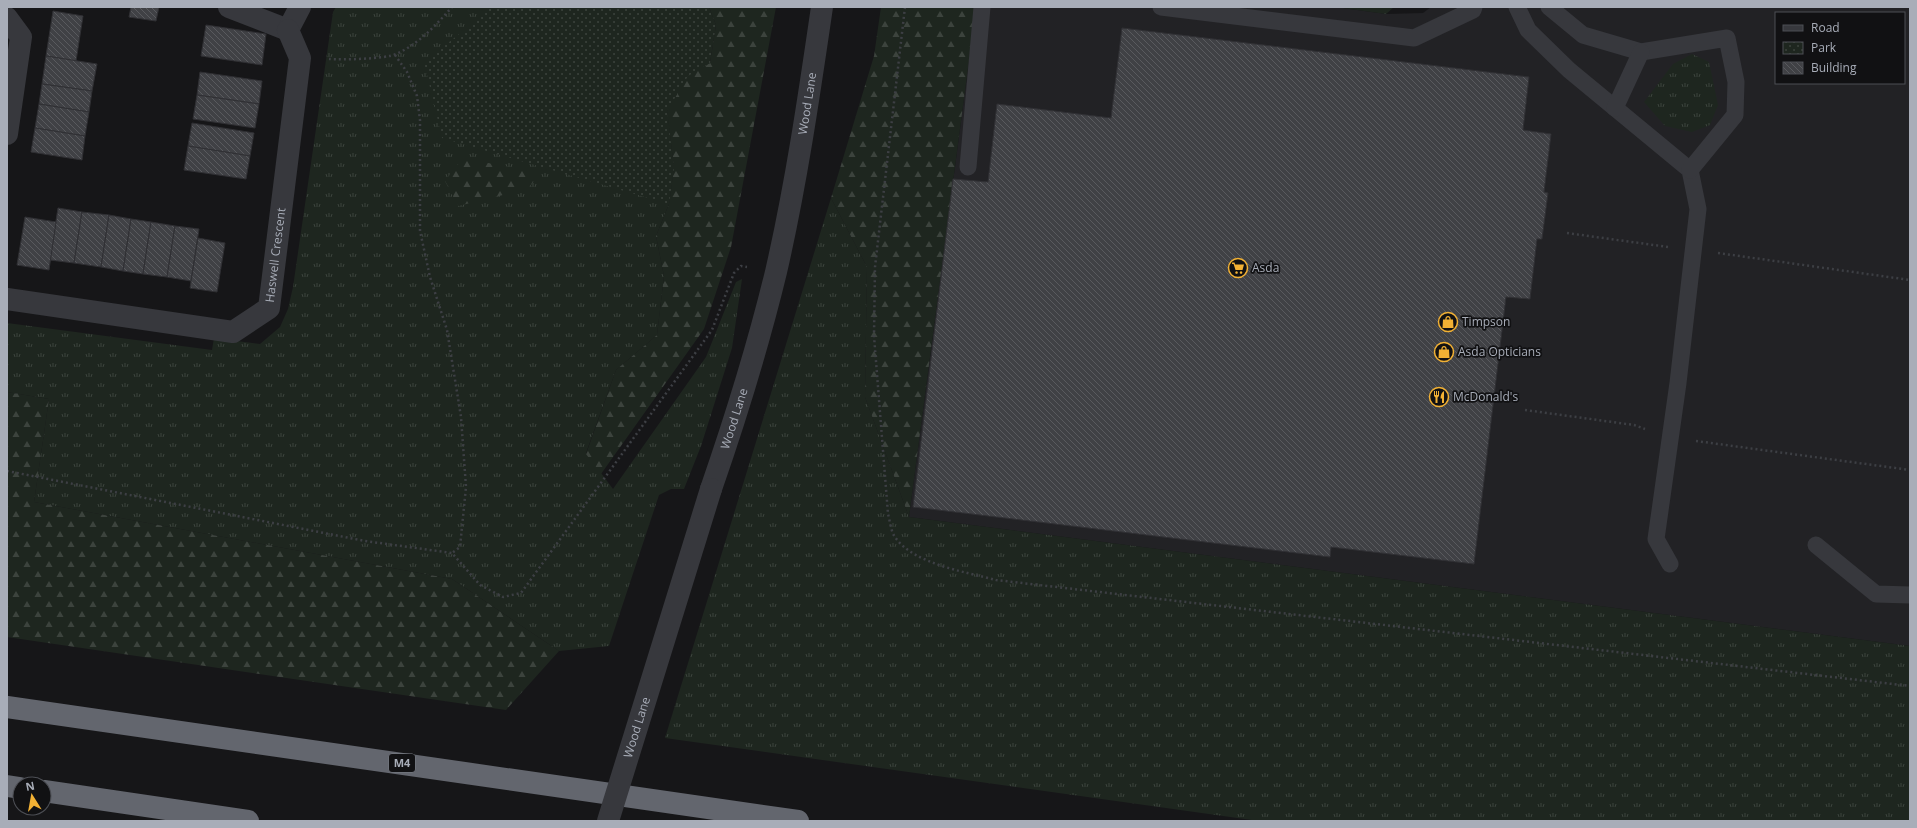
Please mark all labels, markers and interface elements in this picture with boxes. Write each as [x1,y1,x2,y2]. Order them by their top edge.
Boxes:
legend [1775,12,1905,84]
text: Road [1811,19,1840,36]
text: Park [1811,39,1837,56]
text: Building [1811,59,1857,76]
street label: Wood Lane [794,71,820,136]
street label: Haswell Crescent [261,207,289,303]
supermarket icon: Asda [1227,257,1249,279]
place label: Asda [1252,259,1279,276]
shop icon: Timpson [1437,311,1459,333]
place label: Timpson [1462,313,1510,330]
shop icon: Asda Opticians [1433,341,1455,363]
place label: Asda Opticians [1458,343,1541,360]
street label: Wood Lane [716,386,752,451]
restaurant icon: McDonald's [1428,386,1450,408]
place label: McDonald's [1453,388,1518,405]
street label: Wood Lane [619,694,654,760]
road number: M4 [389,754,415,772]
north arrow [12,776,52,816]
text: N [24,777,36,794]

